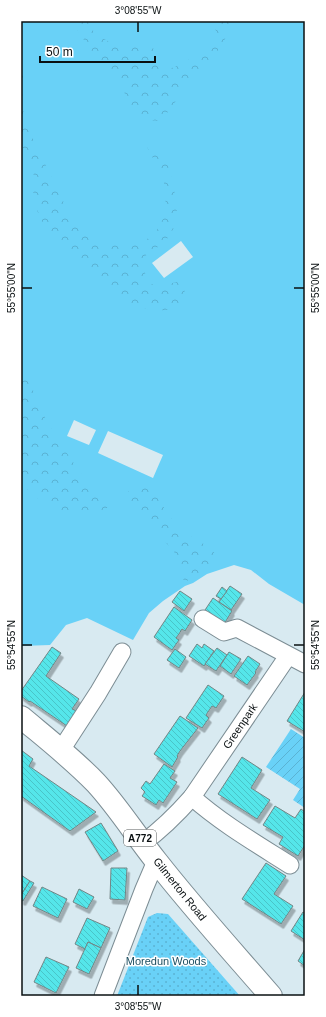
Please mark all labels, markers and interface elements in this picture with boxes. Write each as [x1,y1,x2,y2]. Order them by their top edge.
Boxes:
text: 3°08'55"W [115,5,162,16]
scale bar [40,38,155,64]
text: 50 m [46,45,73,59]
text: 55°55'00"N [6,263,17,313]
text: 55°55'00"N [310,263,321,313]
text: 55°54'55"N [6,620,17,670]
text: 55°54'55"N [310,620,321,670]
street label: Greenpark [220,701,260,751]
road number: A772 [124,830,156,846]
street label: Gilmerton Road [151,855,209,923]
park label: Moredun Woods [126,955,207,967]
text: 3°08'55"W [115,1001,162,1012]

